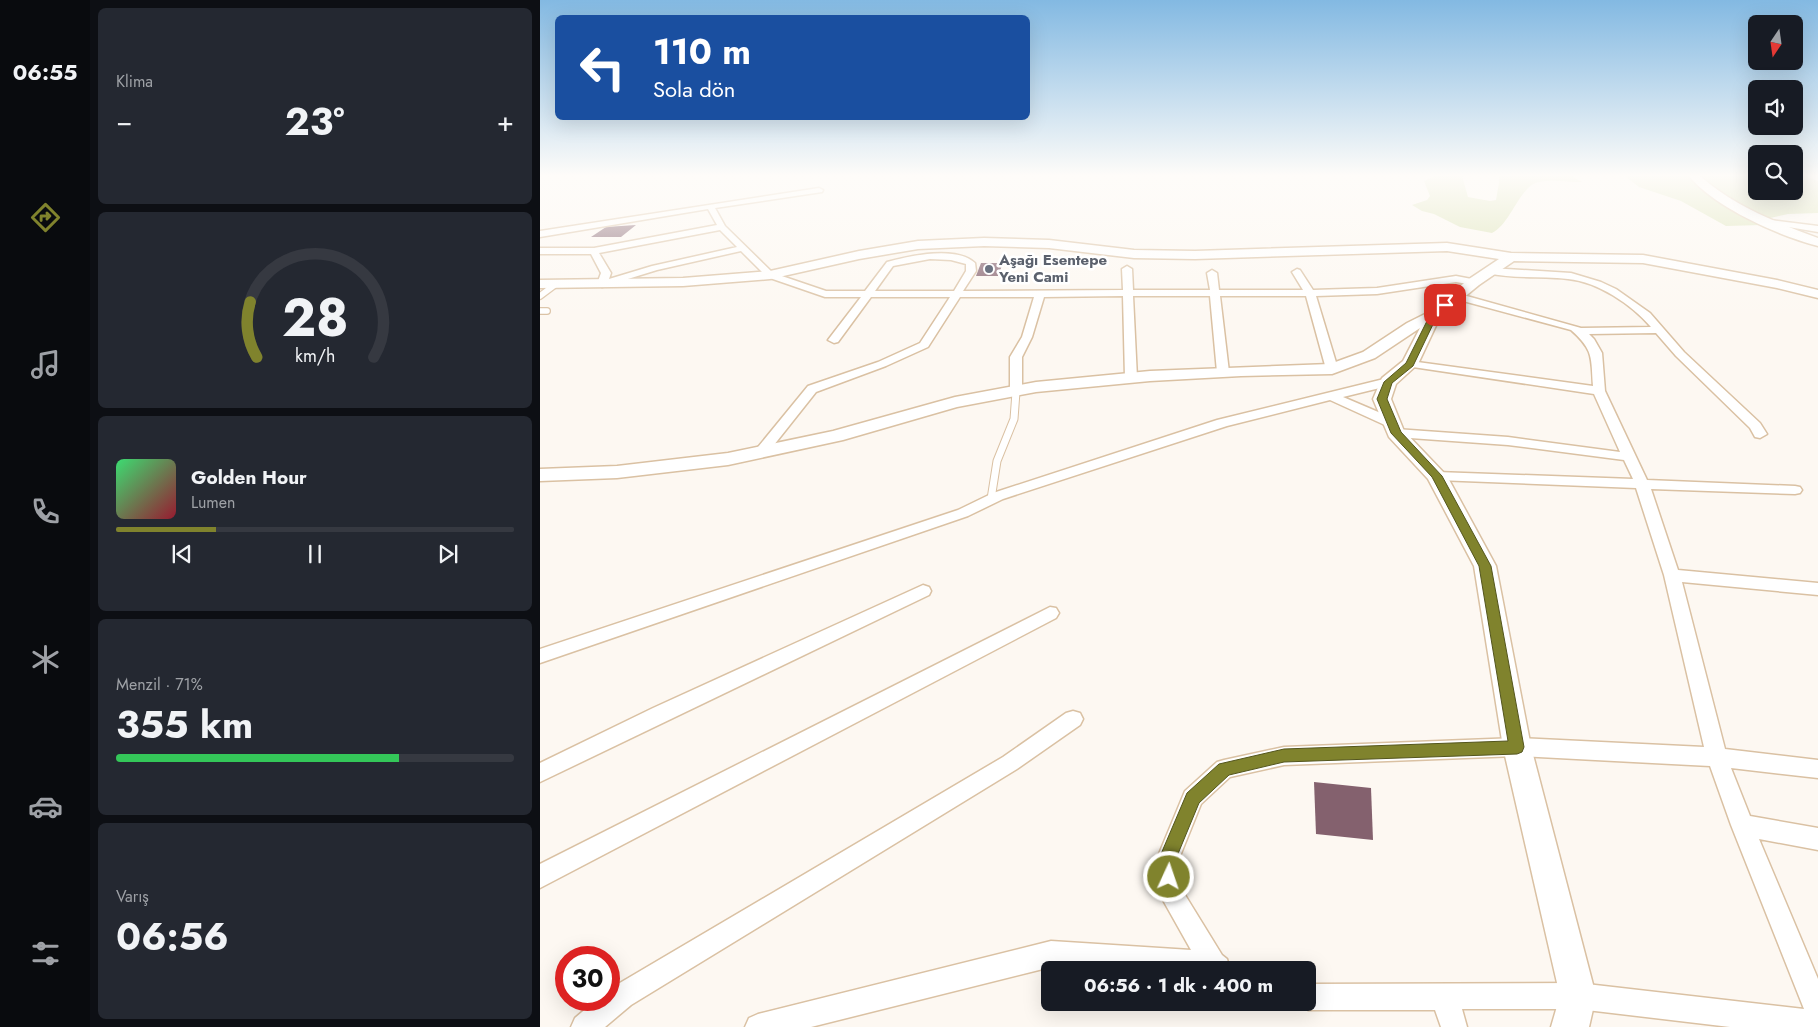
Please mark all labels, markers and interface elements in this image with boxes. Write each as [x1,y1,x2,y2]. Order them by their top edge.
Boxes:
north arrow [1748,15,1802,70]
map controls [1748,15,1803,200]
text: 110 m [653,27,751,77]
icon: left [570,35,635,100]
text: 06:55 [13,56,77,88]
text: Klima [116,70,153,93]
text: Sola dön [653,73,735,105]
button: sound [1748,80,1803,135]
text: 23° [285,94,345,149]
text: − [116,101,133,142]
text: + [497,101,514,142]
button: search [1748,145,1803,200]
icon: directions [28,200,63,235]
place label: Aşağı Esentepe Yeni Cami [998,249,1107,288]
marker: Aşağı Esentepe Yeni Cami [983,263,995,275]
text: 28 [282,280,348,356]
pin [1424,284,1466,326]
icon: arrive [1431,291,1459,319]
text: km/h [295,343,335,369]
icon: music [28,347,63,382]
text: Golden Hour [191,464,307,491]
text: Lumen [191,491,235,514]
icon: phone [28,494,63,529]
icon: previous [168,540,196,568]
icon: pause [301,540,329,568]
icon: next [434,540,462,568]
icon: climate [28,642,63,677]
text: Menzil · 71% [116,673,203,696]
text: 355 km [116,697,253,752]
icon: car [28,789,63,824]
position arrow [1142,850,1194,902]
text: Varış [116,885,149,908]
text: 06:56 [116,909,229,964]
icon: filters [28,936,63,971]
speed limit sign: 30 [555,946,620,1011]
text: 06:56 · 1 dk · 400 m [1084,972,1273,999]

